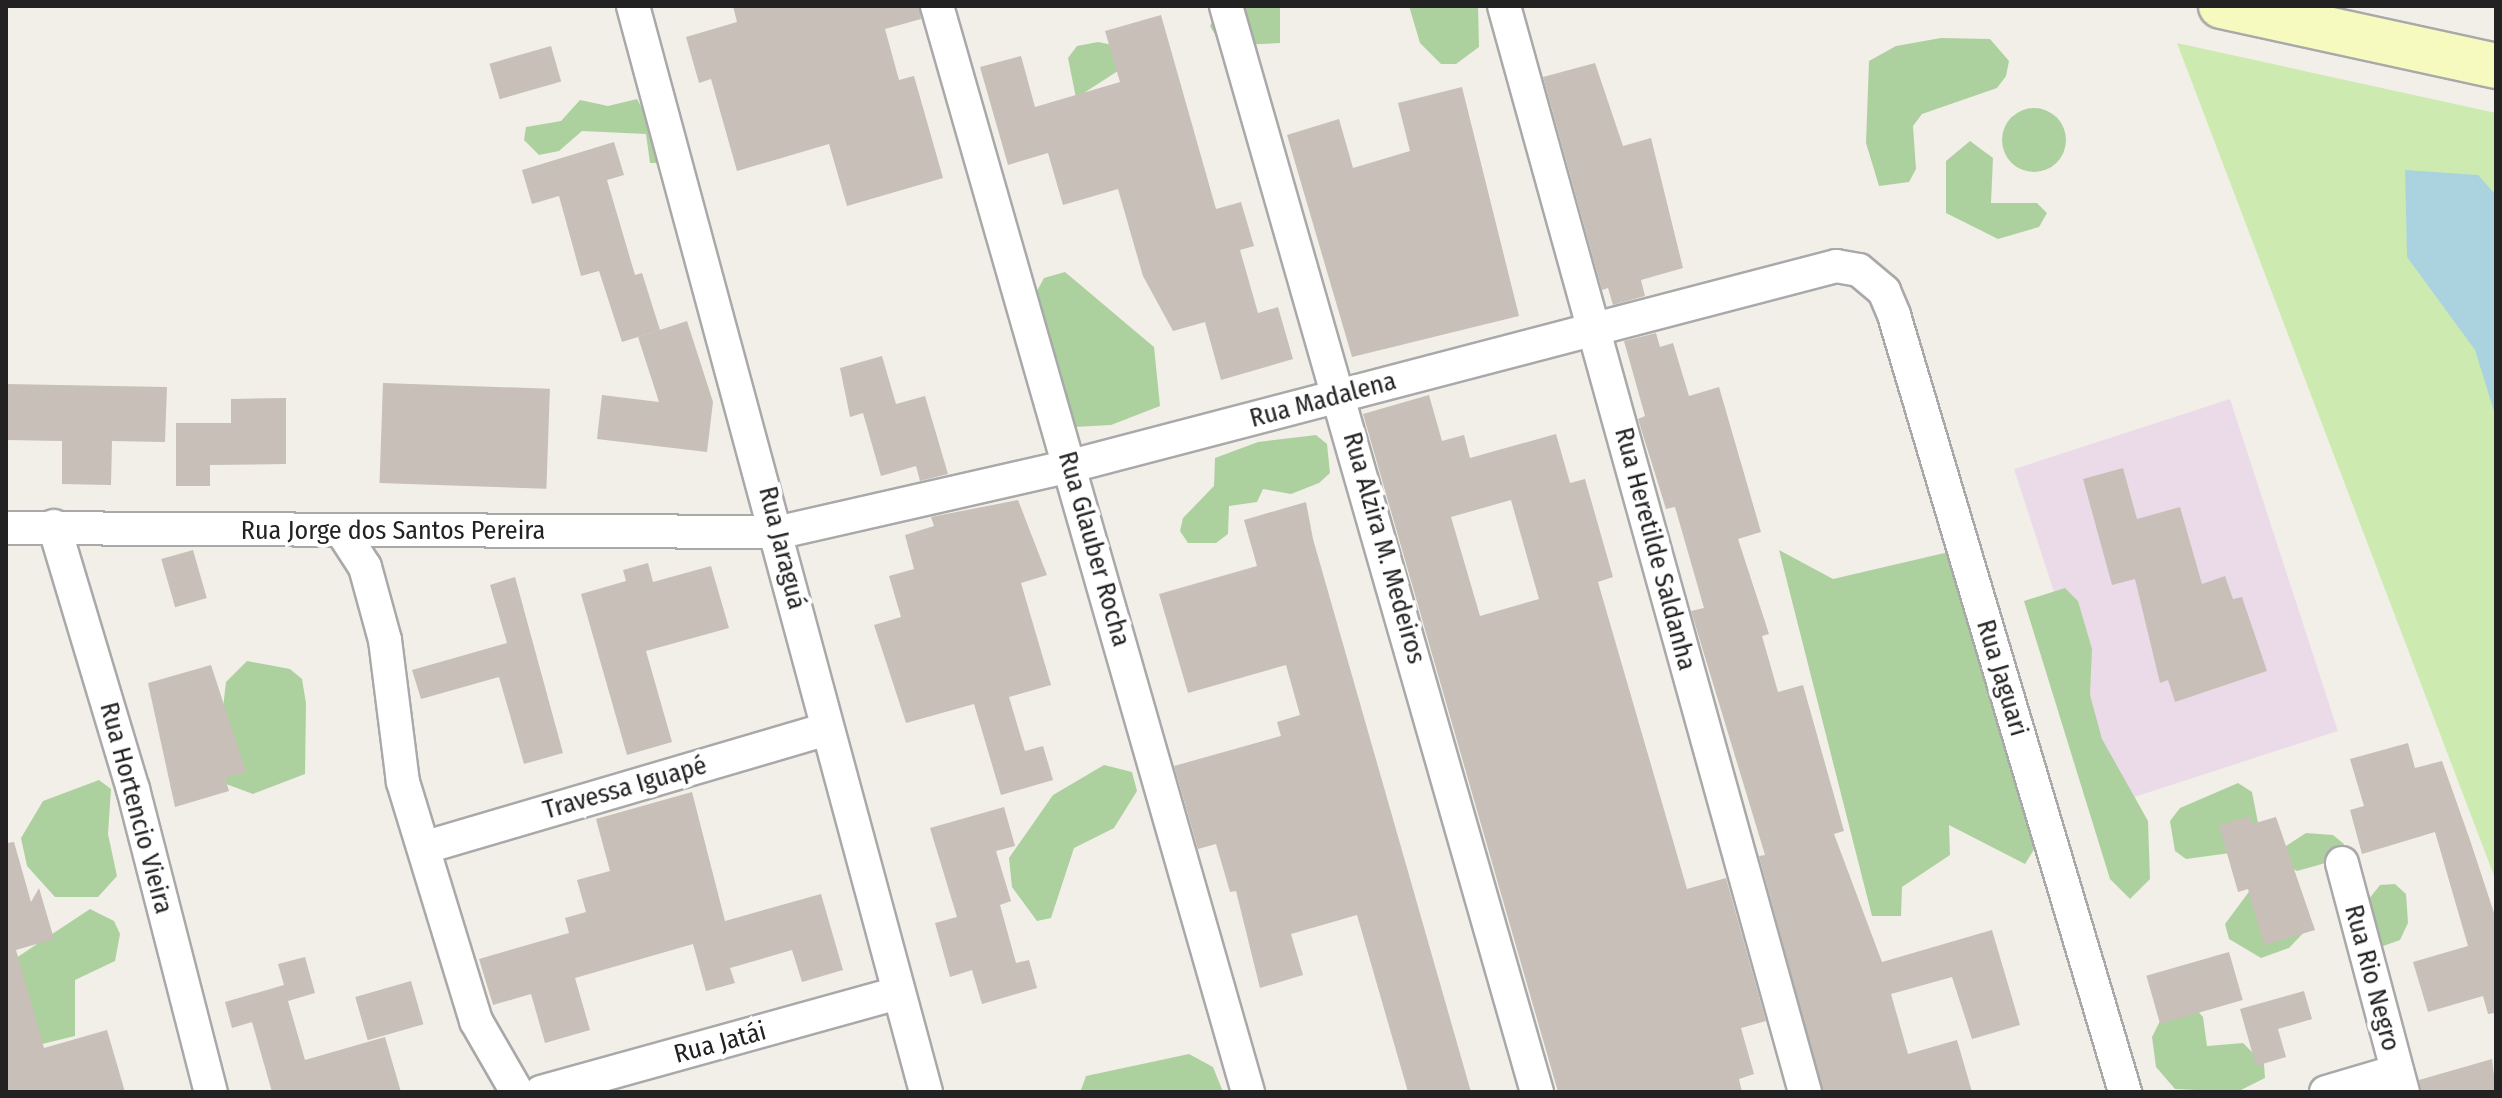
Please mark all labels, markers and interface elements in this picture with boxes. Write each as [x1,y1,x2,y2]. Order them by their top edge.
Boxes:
street label: Rua Madalena [1246,365,1400,435]
street label: Rua Heretilde Saldanha [1608,424,1702,674]
street label: Rua Alzira M. Medeiros [1336,429,1432,667]
street label: Rua Glauber Rocha [1051,448,1137,650]
street label: Rua Jaraguá [752,483,812,613]
street label: Rua Jorge dos Santos Pereira [241,515,545,547]
street label: Rua Jaguari [1970,616,2034,740]
street label: Rua Hortencio Vieira [93,699,179,917]
street label: Travessa Iguapé [540,750,710,826]
street label: Rua Rio Negro [2338,902,2406,1054]
street label: Rua Jatái [671,1016,769,1070]

